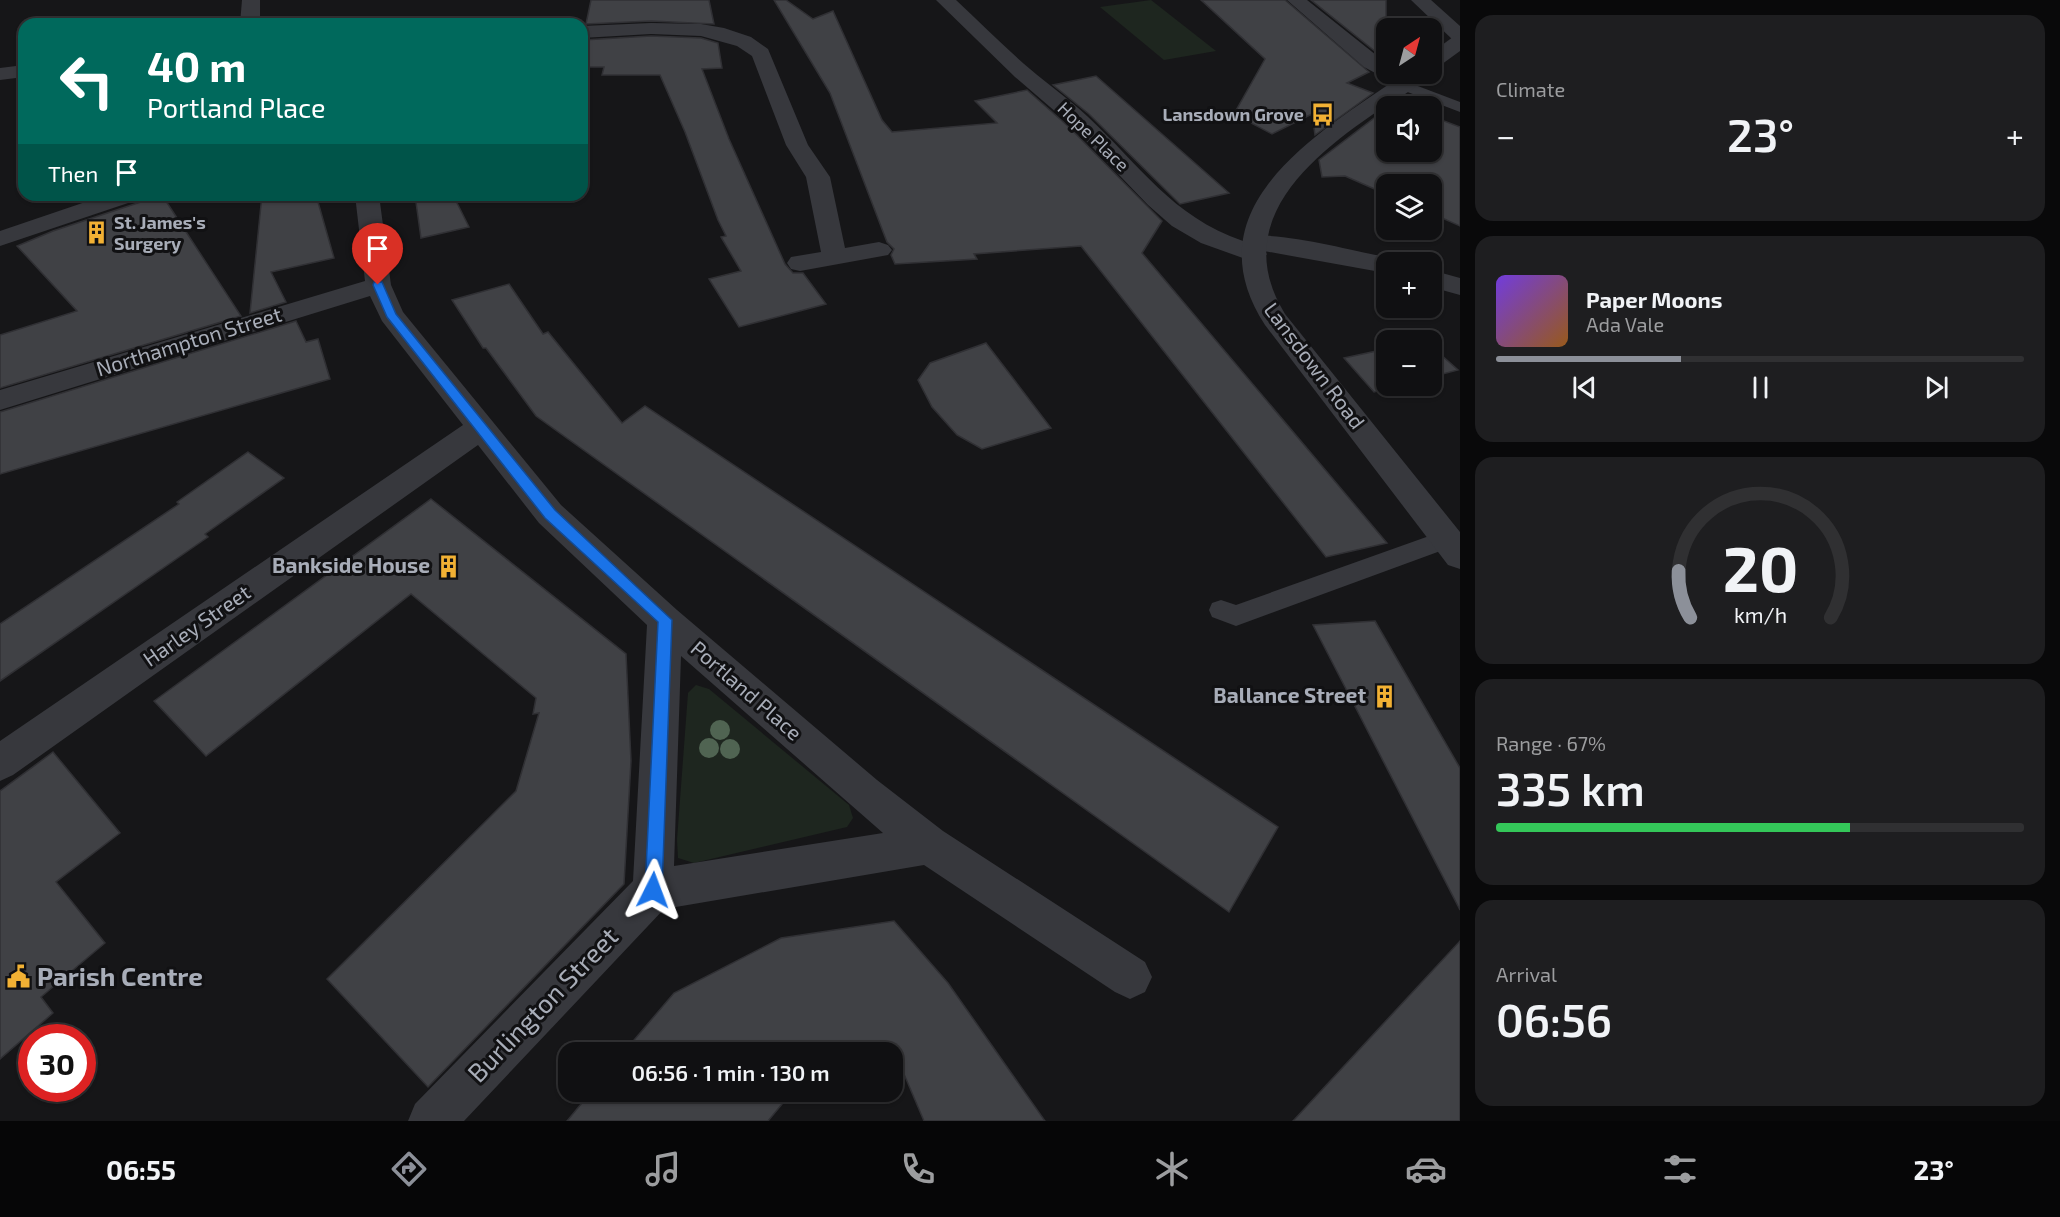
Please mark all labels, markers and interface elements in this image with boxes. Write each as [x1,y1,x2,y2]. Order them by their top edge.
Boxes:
north arrow [1376,18,1442,84]
map controls [1376,18,1442,396]
text: 40 m [147,40,246,90]
icon: left [48,42,126,120]
text: Climate [1496,77,1565,101]
text: Portland Place [147,91,326,123]
button: sound [1376,96,1442,162]
street label: Hope Place [1053,97,1134,176]
bus stop icon: Lansdown Grove [1309,102,1335,128]
place label: Lansdown Grove [1163,103,1304,125]
text: 23° [1727,107,1794,161]
text: − [1496,115,1515,155]
text: + [2006,115,2024,155]
icon: arrive [110,156,143,189]
text: Then [48,160,98,186]
button: layers [1376,174,1442,240]
place label: St. James's Surgery [114,211,206,254]
building icon: St. James's Surgery [83,220,109,246]
pin [352,223,403,285]
icon: arrive [361,232,394,265]
button: + [1376,252,1442,318]
text: Paper Moons [1586,286,1722,312]
street label: Lansdown Road [1260,297,1371,433]
street label: Northampton Street [93,300,284,381]
text: Ada Vale [1586,312,1664,336]
button: − [1376,330,1442,396]
icon: previous [1568,371,1601,404]
icon: pause [1744,371,1777,404]
icon: next [1920,371,1953,404]
text: 20 [1722,530,1798,605]
place label: Bankside House [272,552,430,577]
building icon: Bankside House [435,553,461,579]
street label: Harley Street [138,579,255,671]
text: km/h [1733,602,1787,627]
street label: Portland Place [686,635,808,745]
place label: Ballance Street [1213,682,1366,707]
building icon: Ballance Street [1371,683,1397,709]
text: Range · 67% [1496,731,1606,755]
text: 335 km [1496,761,1645,815]
position arrow [621,858,685,922]
street label: Burlington Street [460,920,624,1088]
place label: Parish Centre [37,960,203,991]
text: Arrival [1496,962,1557,986]
public building icon: Parish Centre [6,964,32,990]
text: 06:56 [1496,992,1612,1046]
speed limit sign: 30 [18,1024,96,1102]
text: 06:56 · 1 min · 130 m [631,1059,830,1085]
icon: directions [388,1148,430,1190]
icon: music [642,1148,684,1190]
icon: phone [897,1148,939,1190]
icon: climate [1151,1148,1193,1190]
icon: car [1405,1148,1447,1190]
icon: filters [1659,1148,1701,1190]
text: 06:55 [106,1153,176,1185]
text: 23° [1913,1153,1954,1185]

